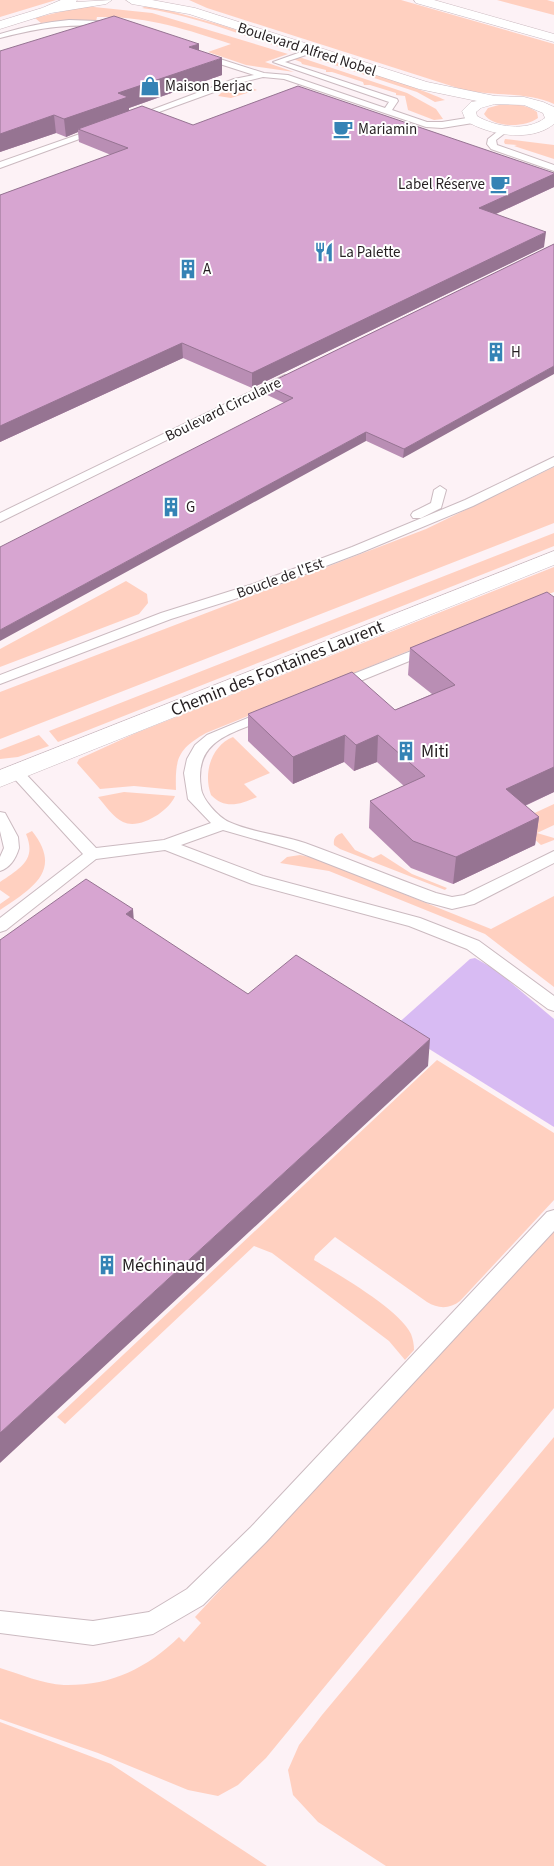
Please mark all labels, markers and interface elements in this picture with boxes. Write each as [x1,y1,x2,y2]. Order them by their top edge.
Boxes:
street label: Boulevard Alfred Nobel [235,17,379,82]
shop icon: Maison Berjac [139,75,161,97]
place label: Maison Berjac [165,76,253,97]
cafe icon: Mariamin [332,118,354,140]
place label: Mariamin [358,119,417,140]
cafe icon: Label Réserve [489,173,511,195]
place label: Label Réserve [398,174,485,195]
restaurant icon: La Palette [313,241,335,263]
place label: La Palette [339,242,400,263]
building icon: A [177,258,199,280]
place label: A [203,259,212,280]
building icon: H [485,341,507,363]
place label: H [511,342,521,363]
street label: Boulevard Circulaire [162,372,285,447]
building icon: G [160,496,182,518]
place label: G [186,497,195,518]
street label: Boucle de l'Est [234,553,327,604]
street label: Chemin des Fontaines Laurent [167,614,387,723]
place label: Miti [421,739,449,764]
building icon: Miti [395,740,417,762]
place label: Méchinaud [122,1253,205,1278]
building icon: Méchinaud [96,1254,118,1276]

